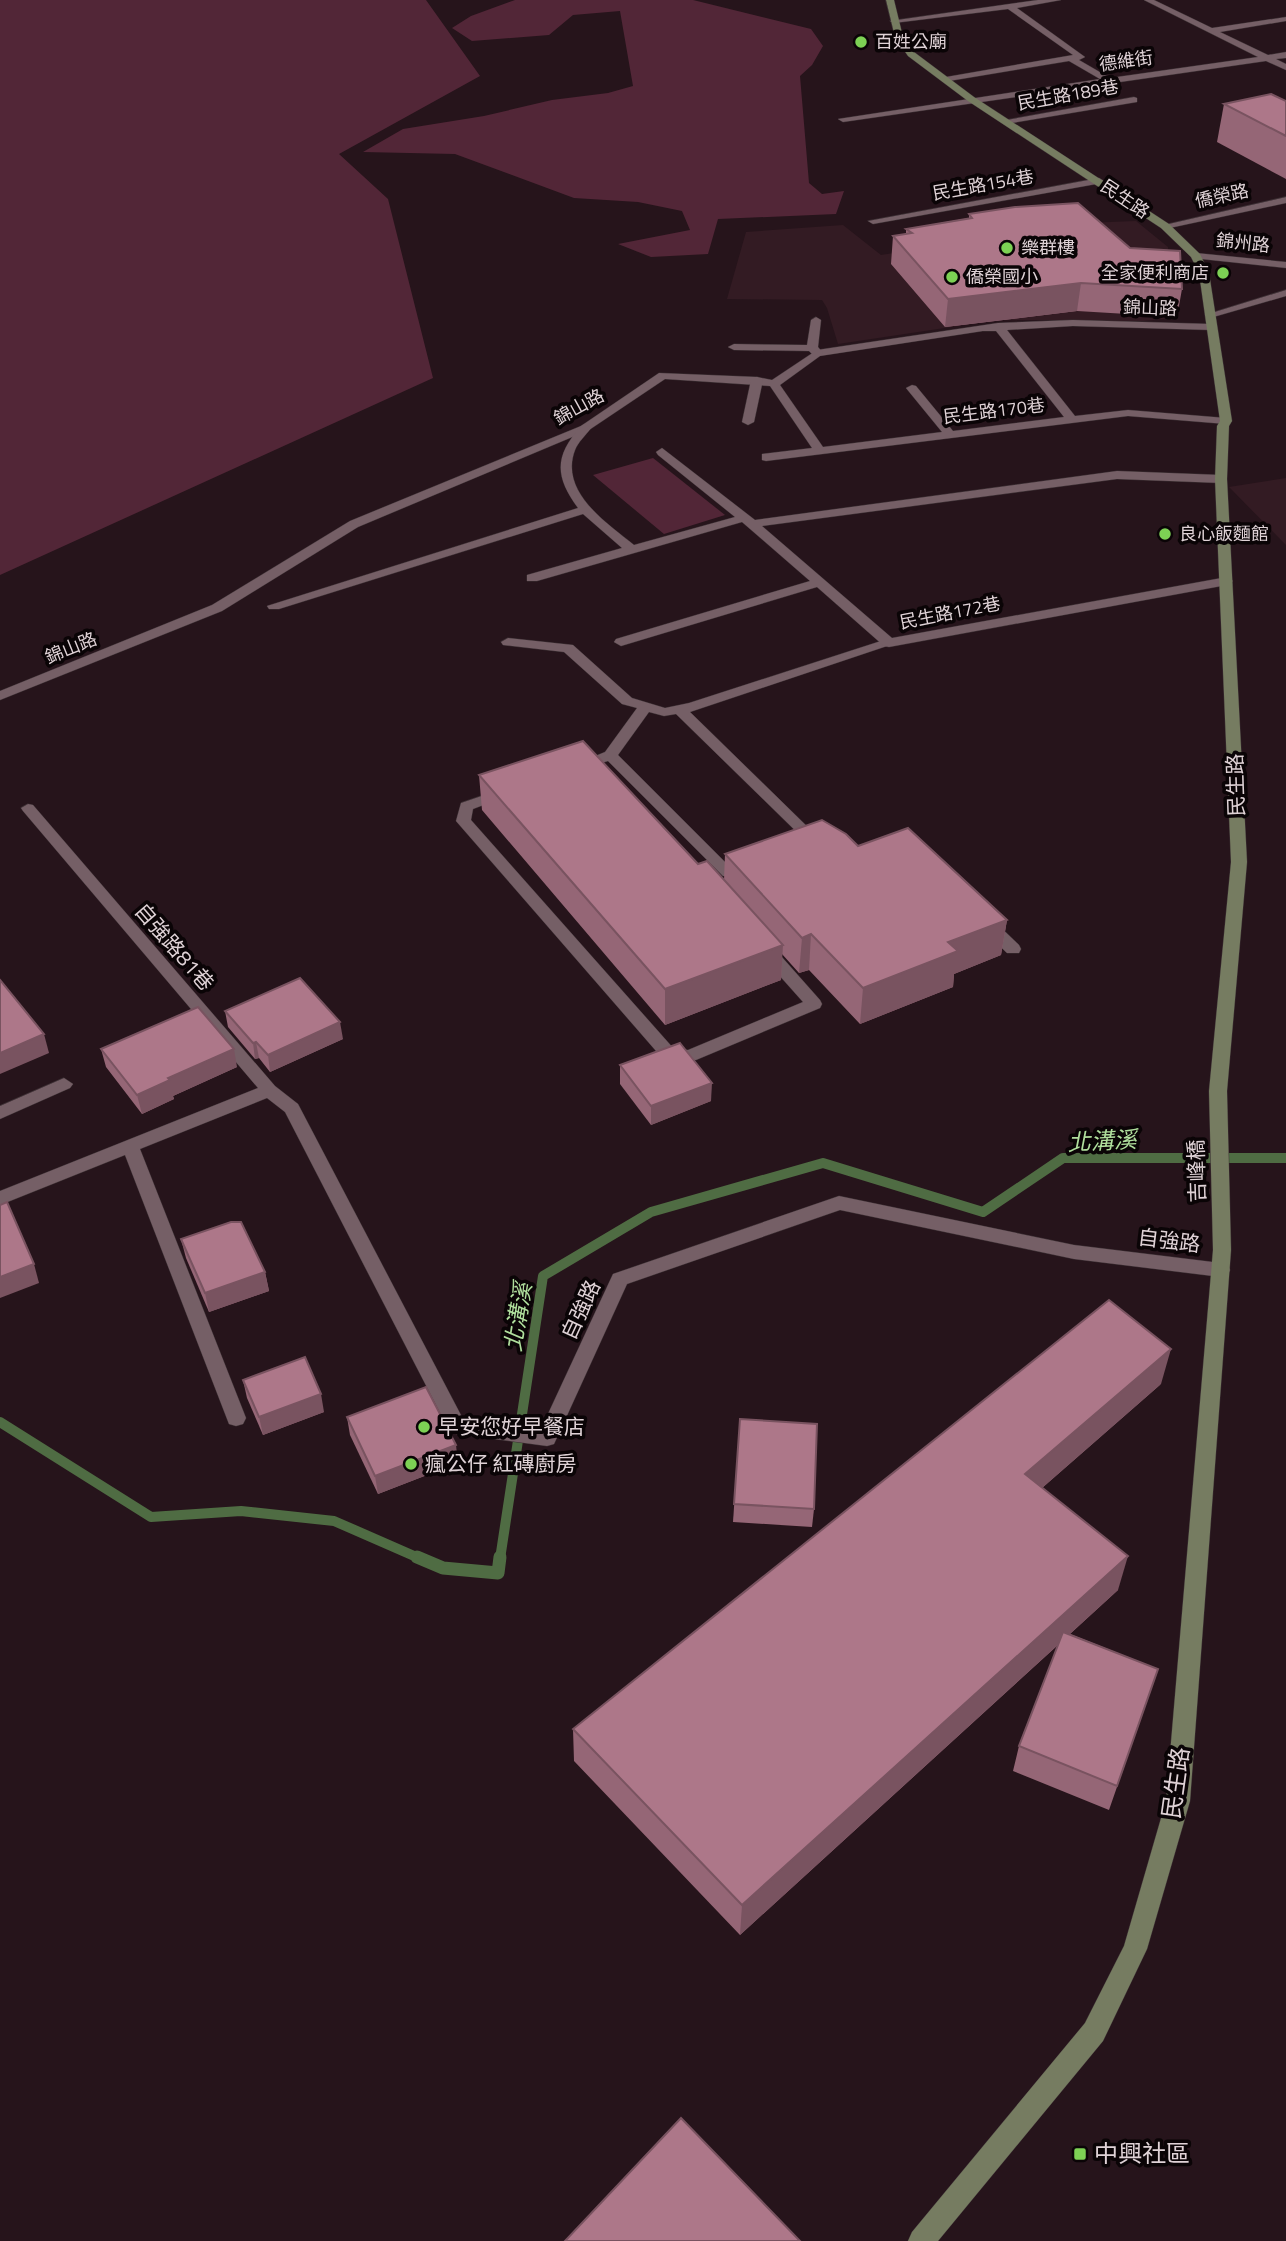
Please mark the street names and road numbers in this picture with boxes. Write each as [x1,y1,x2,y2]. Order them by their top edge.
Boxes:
street label: 德維街 [1097,43,1155,78]
street label: 民生路189巷 [1015,72,1121,117]
street label: 民生路154巷 [930,162,1036,207]
street label: 民生路 [1095,172,1155,225]
street label: 僑榮路 [1193,177,1251,214]
street label: 錦州路 [1215,226,1271,259]
street label: 錦山路 [1123,293,1177,322]
street label: 錦山路 [549,382,609,431]
street label: 民生路170巷 [942,391,1046,430]
street label: 民生路172巷 [897,590,1003,636]
street label: 錦山路 [41,625,101,670]
street label: 民生路 [1218,753,1252,817]
street label: 自強路81巷 [127,895,222,997]
street label: 吉峰橋 [1179,1139,1213,1203]
street label: 自強路 [1136,1220,1202,1260]
street label: 自強路 [552,1274,608,1345]
street label: 民生路 [1152,1745,1198,1821]

